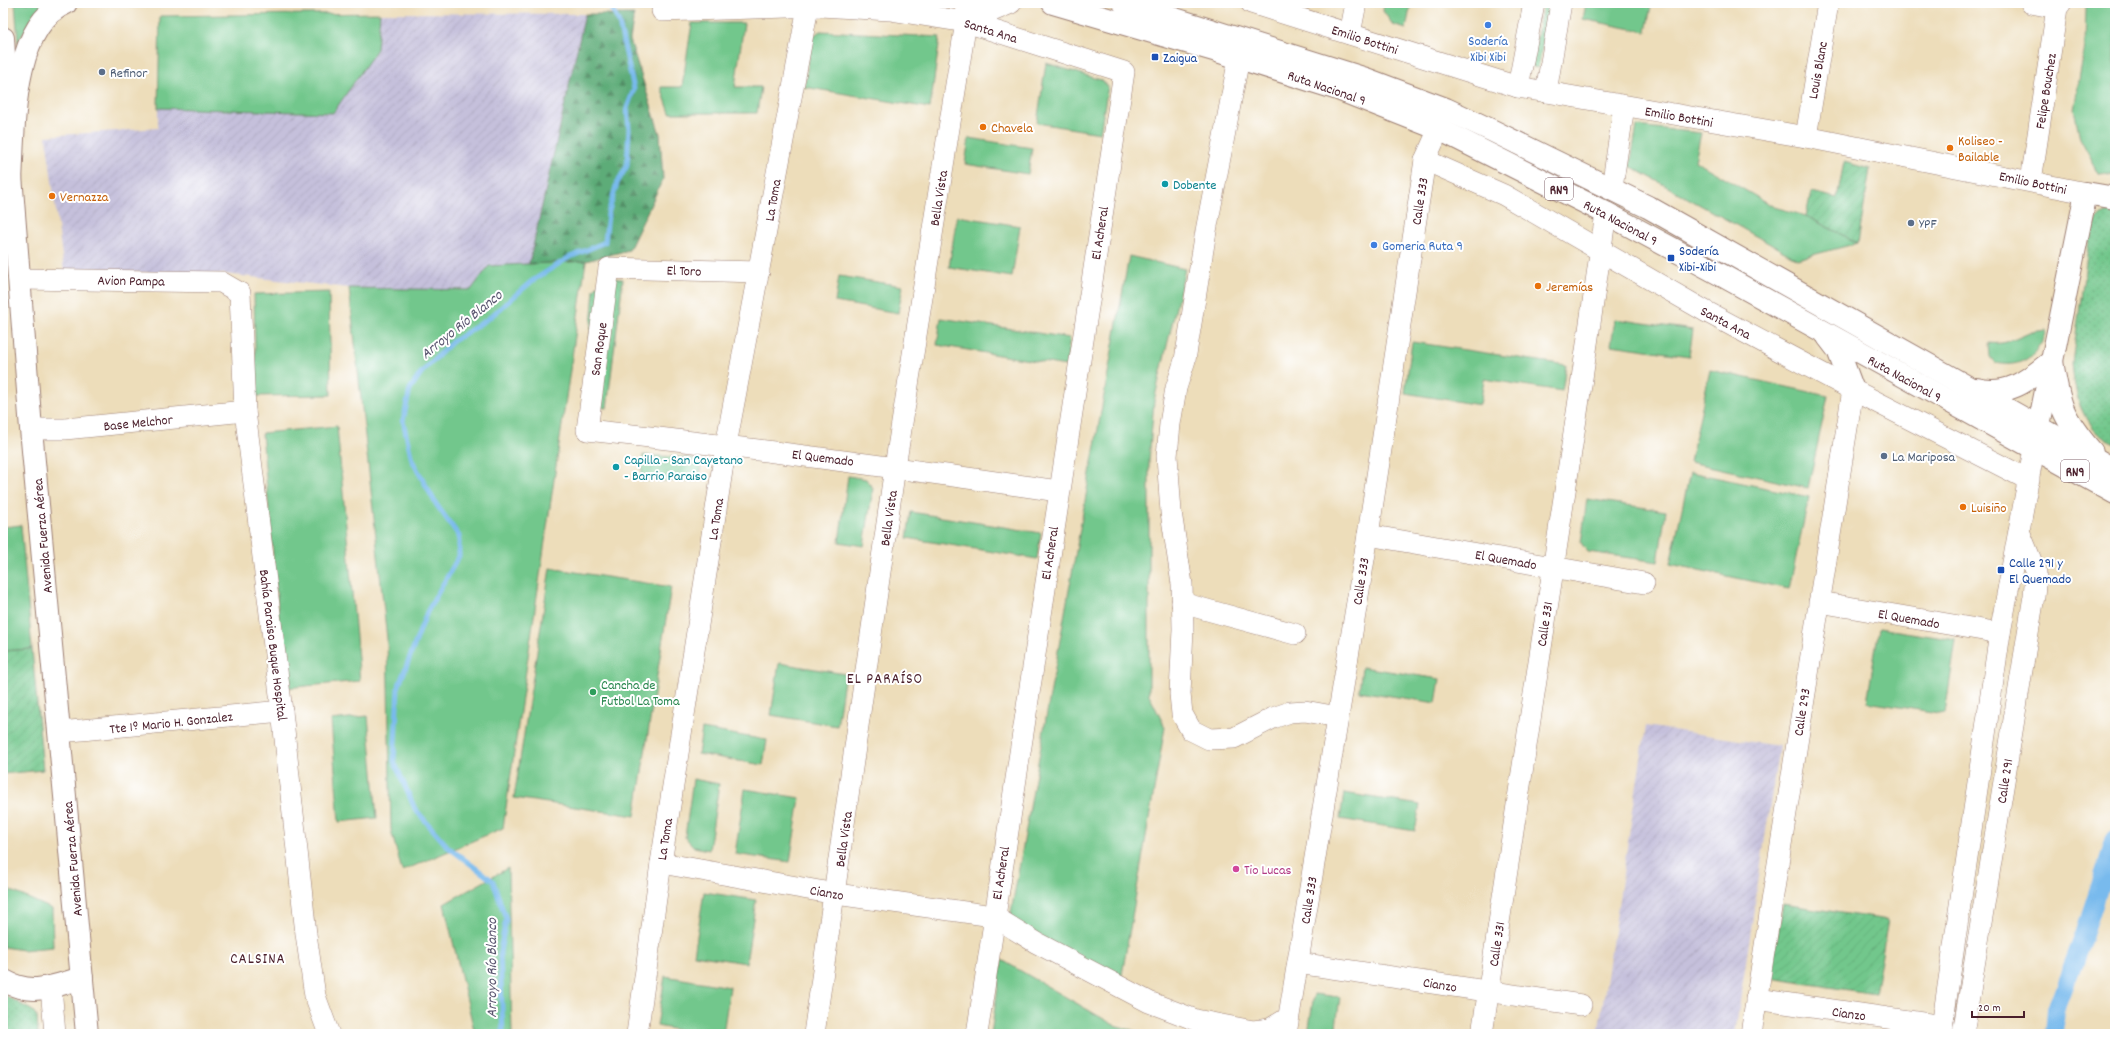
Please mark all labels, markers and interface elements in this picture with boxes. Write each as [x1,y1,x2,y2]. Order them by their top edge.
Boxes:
street label: Santa Ana [961,14,1020,50]
marker: Sodería Xibi Xibi [1483,20,1493,30]
street label: Emilio Bottini [1329,21,1401,61]
place label: Sodería Xibi Xibi [1468,32,1508,68]
street label: Louis Blanc [1804,40,1834,101]
place label: Zaigua [1163,49,1197,69]
street label: Felipe Bouchez [2031,51,2063,131]
marker: Zaigua [1150,52,1160,62]
place label: Refinor [110,64,148,84]
street label: Ruta Nacional 9 [1284,66,1368,112]
marker: Refinor [97,67,107,77]
street label: Emilio Bottini [1643,102,1715,134]
place label: Chavela [991,119,1033,139]
marker: Chavela [978,122,988,132]
place label: Koliseo - Bailable [1958,132,2003,168]
marker: Koliseo - Bailable [1945,143,1955,153]
street label: Emilio Bottini [1997,167,2069,201]
street label: Bella Vista [926,169,954,228]
place label: Dobente [1173,176,1216,196]
street label: Calle 333 [1407,176,1435,227]
street label: La Toma [760,177,788,223]
road number: RN9 [1545,178,1573,200]
marker: Dobente [1160,179,1170,189]
place label: Vernazza [60,188,109,208]
marker: Vernazza [47,191,57,201]
street label: Ruta Nacional 9 [1579,196,1661,252]
street label: El Acheral [1087,205,1115,261]
place label: YPF [1919,215,1937,235]
marker: YPF [1906,218,1916,228]
place label: Gomeria Ruta 9 [1382,237,1463,257]
marker: Gomeria Ruta 9 [1369,240,1379,250]
place label: Sodería Xibi-Xibi [1679,242,1719,278]
marker: Sodería Xibi-Xibi [1666,253,1676,263]
street label: El Toro [666,261,702,283]
street label: Avion Pampa [97,271,165,293]
place label: Jeremías [1546,278,1593,298]
marker: Jeremías [1533,281,1543,291]
water label: Arroyo Río Blanco [417,285,509,365]
street label: Santa Ana [1696,302,1754,346]
street label: San Roque [586,321,614,377]
street label: Ruta Nacional 9 [1863,351,1945,408]
street label: Base Melchor [103,410,175,438]
street label: El Quemado [791,445,855,473]
place label: La Mariposa [1892,448,1956,468]
place label: Capilla - San Cayetano - Barrio Paraiso [624,451,743,487]
marker: La Mariposa [1879,451,1889,461]
road number: RN9 [2061,460,2089,482]
marker: Capilla - San Cayetano - Barrio Paraiso [611,462,621,472]
street label: Avenida Fuerza Aérea [29,477,59,594]
street label: Bella Vista [876,489,904,547]
street label: La Toma [704,496,730,542]
place label: Luisiño [1971,499,2006,519]
marker: Luisiño [1958,502,1968,512]
street label: El Acheral [1037,525,1065,581]
street label: El Quemado [1473,546,1538,576]
place label: Calle 291 y El Quemado [2009,554,2071,590]
street label: Calle 333 [1348,556,1376,607]
marker: Calle 291 y El Quemado [1996,565,2006,575]
street label: Bahía Paraiso Buque Hospital [253,568,291,723]
street label: Calle 331 [1533,601,1559,648]
street label: El Quemado [1876,605,1941,635]
district label: EL PARAÍSO [847,669,923,691]
place label: Cancha de Futbol La Toma [601,676,680,712]
marker: Cancha de Futbol La Toma [588,687,598,697]
street label: Calle 293 [1789,687,1817,738]
street label: Tte 1º Mario H. Gonzalez [109,708,234,740]
street label: Calle 291 [1993,757,2019,805]
street label: Avenida Fuerza Aérea [59,800,89,917]
street label: Bella Vista [831,810,859,868]
street label: La Toma [653,816,679,862]
street label: El Acheral [988,845,1016,901]
place label: Tio Lucas [1244,861,1292,881]
marker: Tio Lucas [1231,864,1241,874]
street label: Calle 333 [1296,875,1324,926]
street label: Cianzo [808,881,845,907]
water label: Arroyo Río Blanco [482,917,504,1018]
street label: Calle 331 [1485,921,1511,968]
district label: CALSINA [230,949,286,971]
street label: Cianzo [1421,973,1458,999]
scale bar [1972,993,2024,1019]
text: 20 m [1978,1000,2001,1017]
street label: Cianzo [1830,1003,1867,1027]

